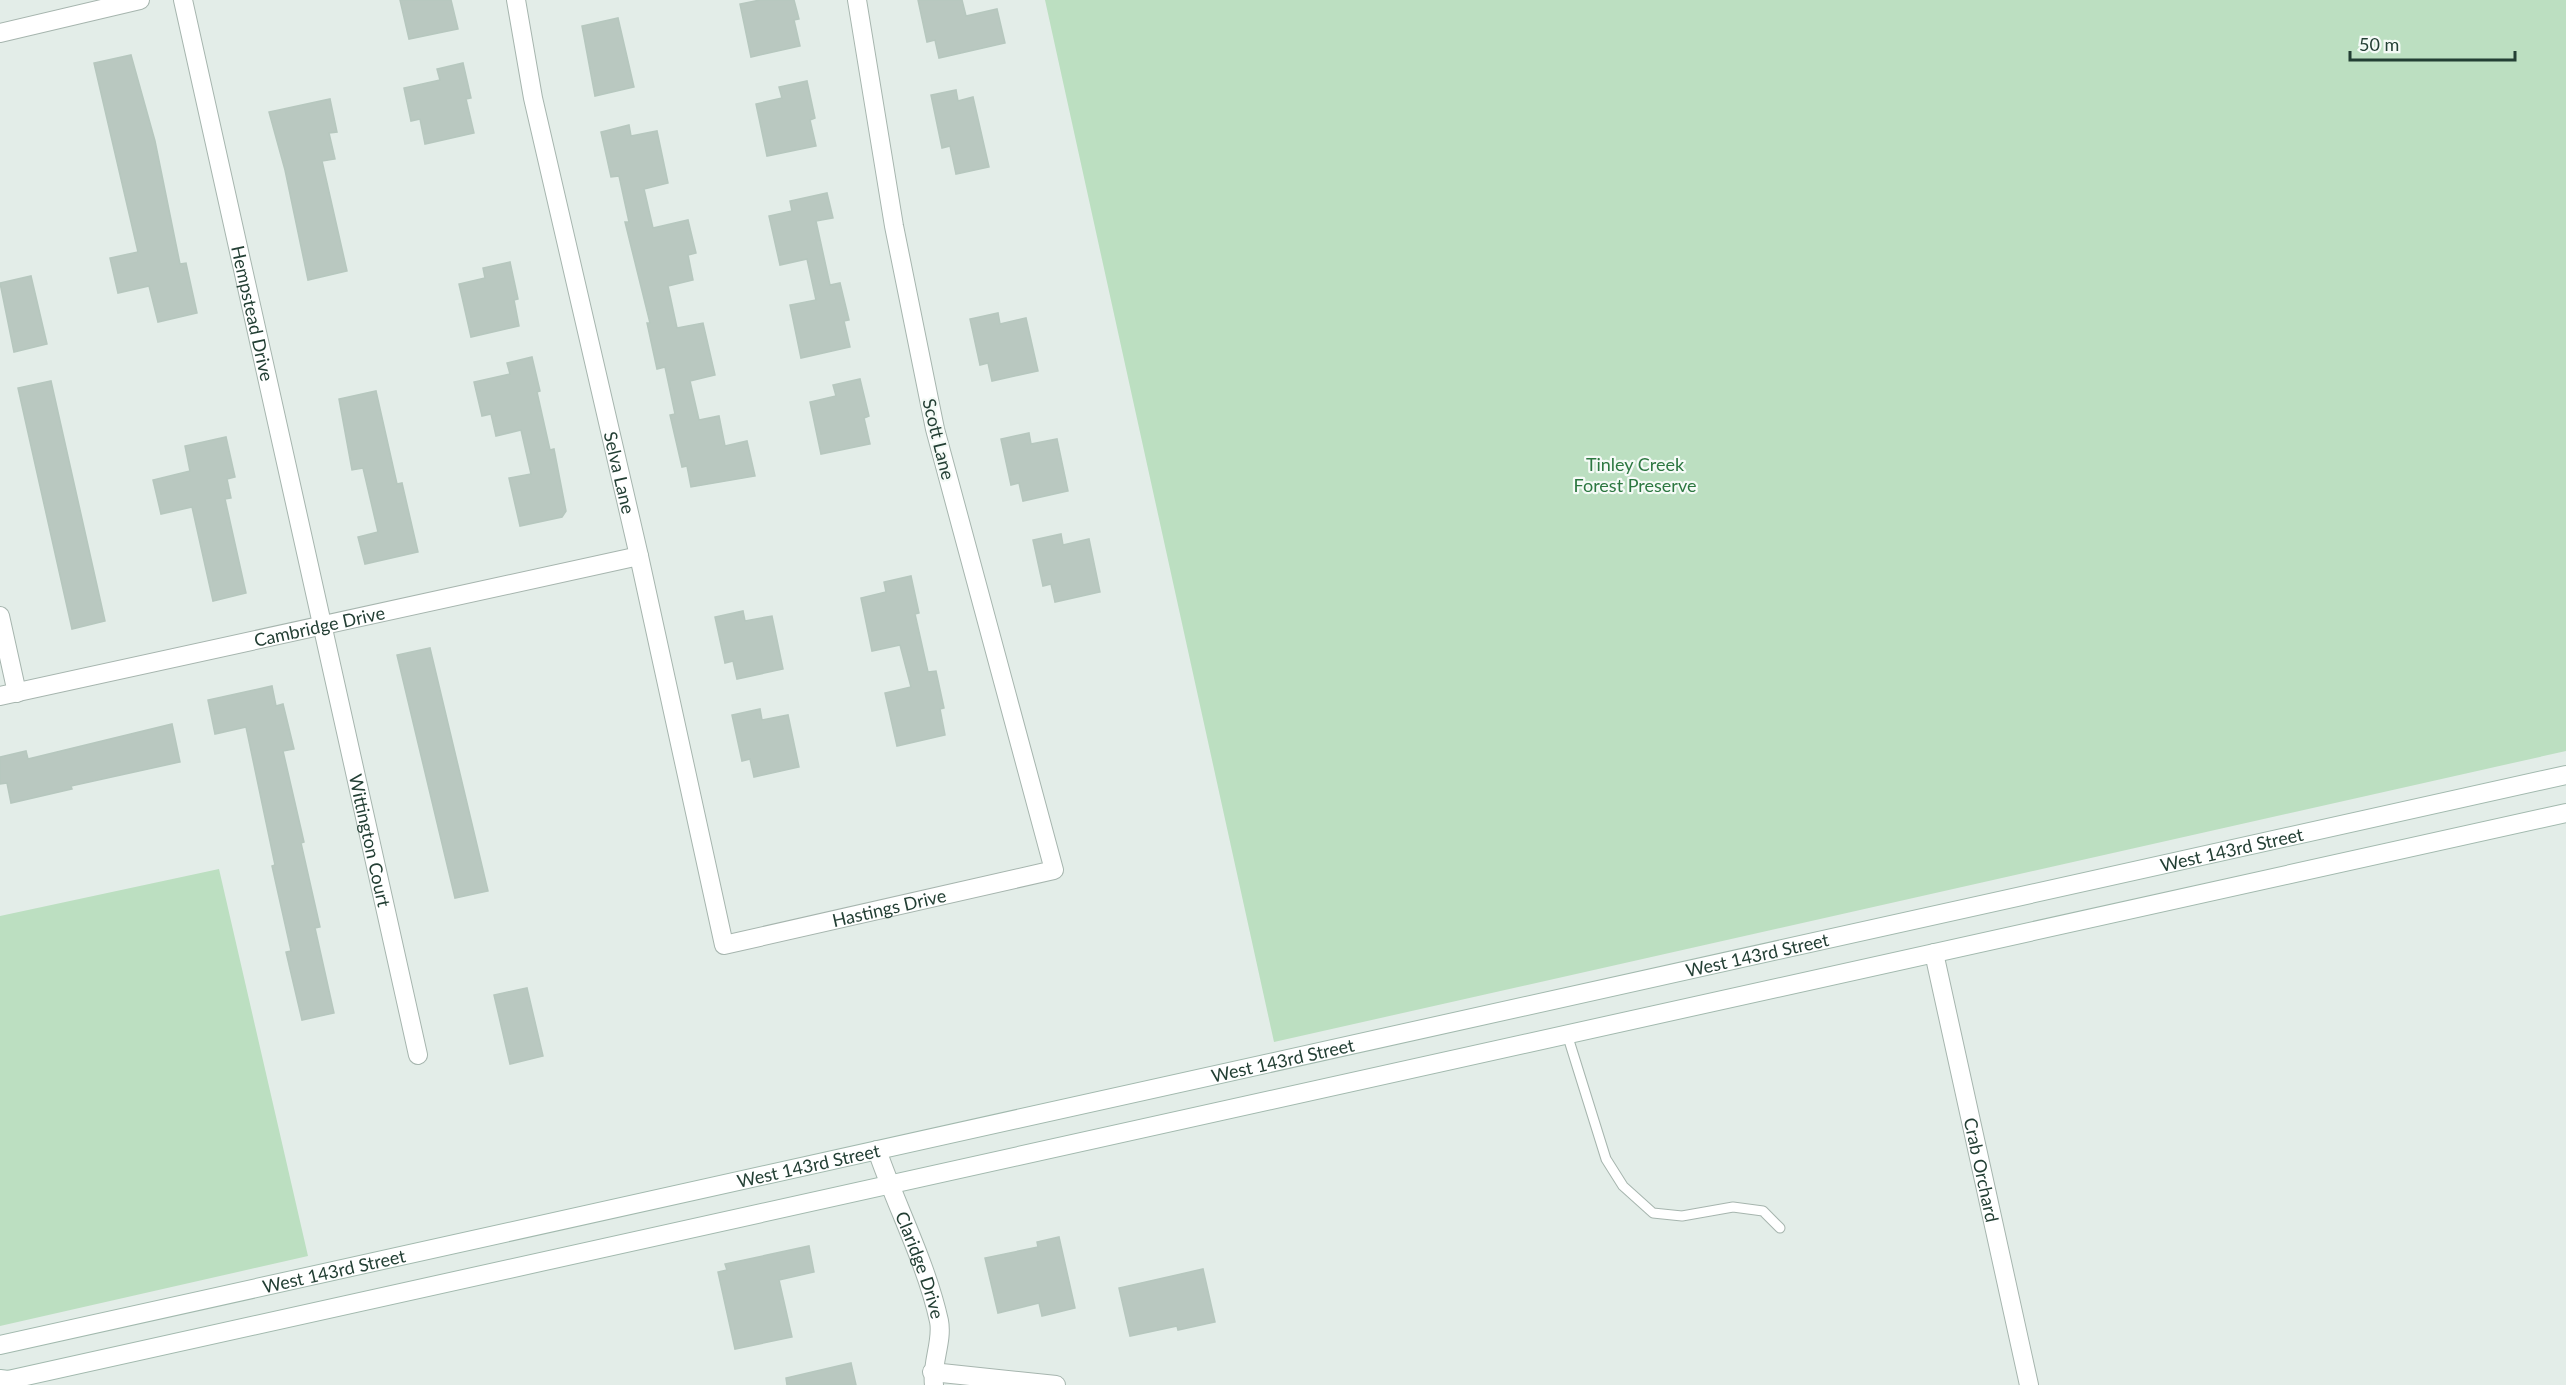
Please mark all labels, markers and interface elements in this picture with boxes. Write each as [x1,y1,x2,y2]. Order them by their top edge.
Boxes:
scale bar [2350,24,2515,62]
text: 50 m [2359,33,2399,55]
street label: Hempstead Drive [227,243,279,383]
street label: Scott Lane [918,396,960,482]
street label: Selva Lane [600,429,640,516]
park label: Tinley Creek Forest Preserve [1574,453,1696,496]
street label: Cambridge Drive [252,601,387,651]
street label: Wittington Court [345,772,396,909]
street label: West 143rd Street [2158,823,2306,876]
street label: Hastings Drive [830,884,948,931]
street label: West 143rd Street [1684,928,1831,981]
street label: West 143rd Street [1209,1033,1357,1087]
street label: Crab Orchard [1960,1116,2004,1224]
street label: West 143rd Street [735,1139,882,1192]
street label: Claridge Drive [891,1208,949,1321]
street label: West 143rd Street [260,1244,408,1297]

